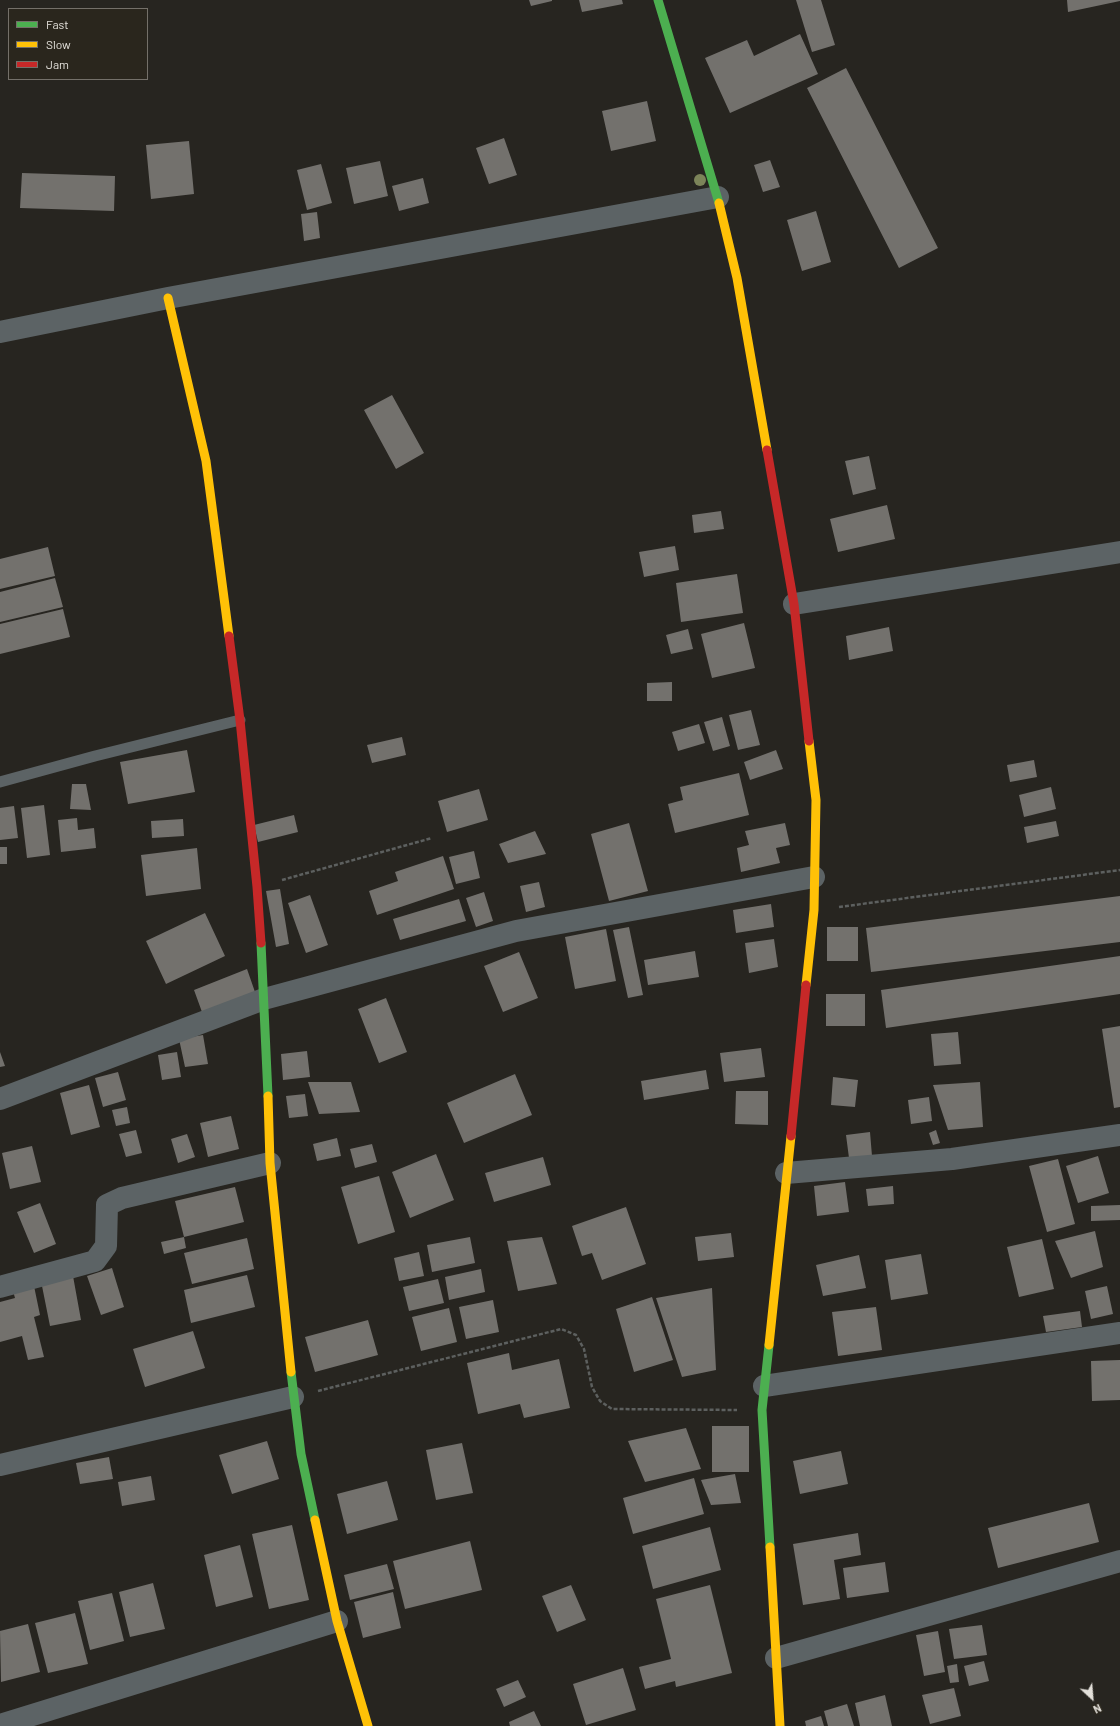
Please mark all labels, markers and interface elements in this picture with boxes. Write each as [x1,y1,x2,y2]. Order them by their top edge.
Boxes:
legend [8,8,148,80]
text: Fast [46,17,69,31]
text: Slow [46,37,71,51]
text: Jam [46,57,69,71]
north arrow [1072,1678,1112,1718]
text: N [1091,1702,1104,1717]

